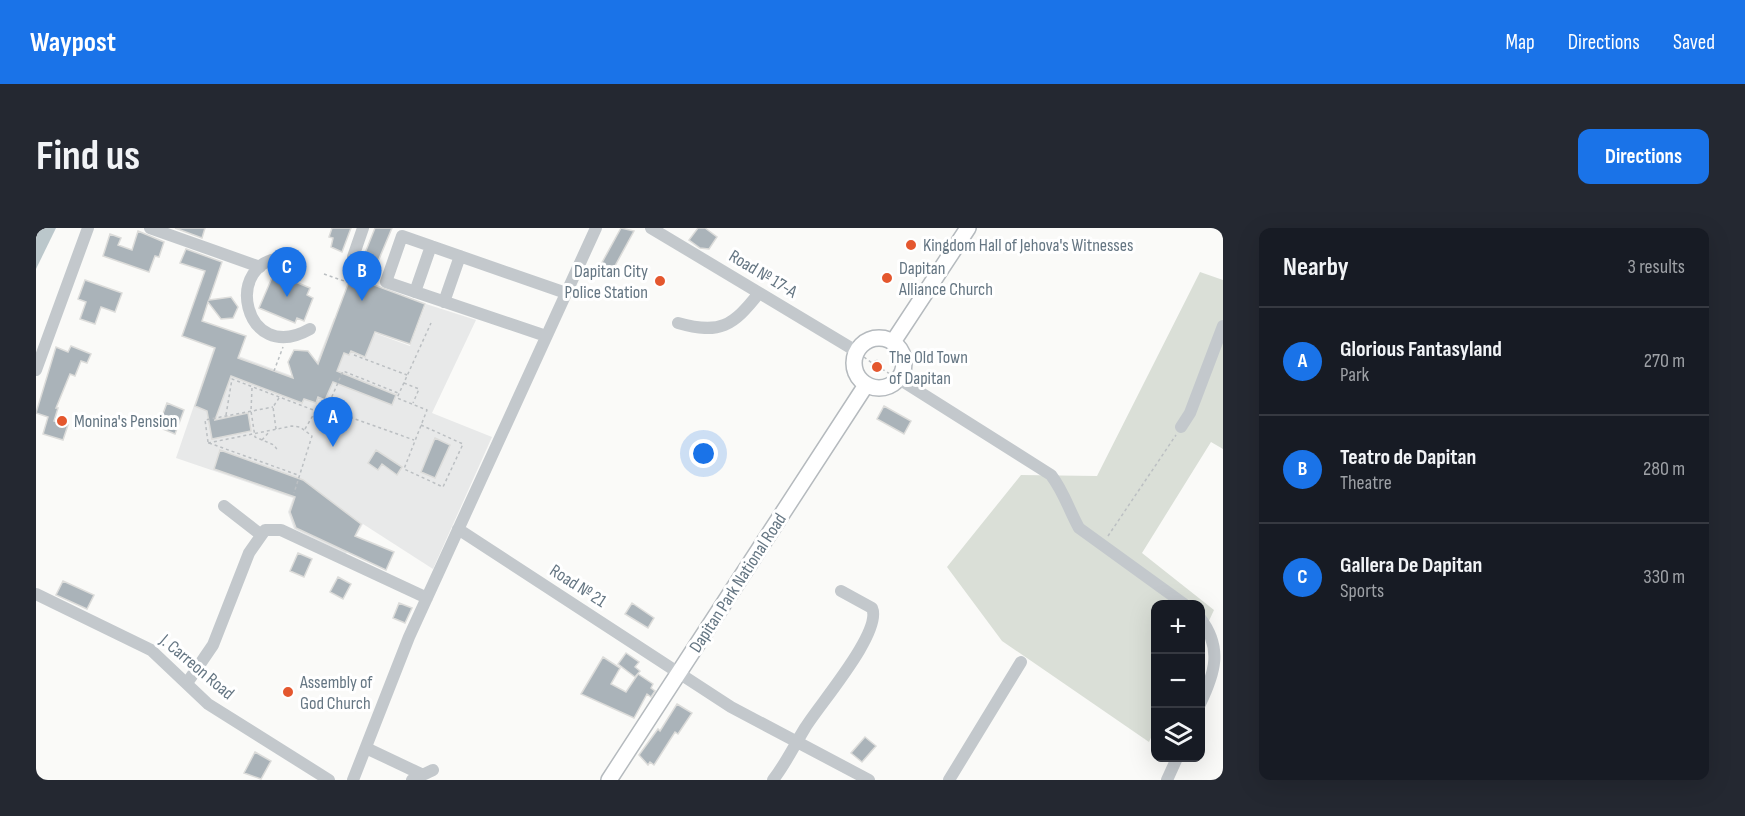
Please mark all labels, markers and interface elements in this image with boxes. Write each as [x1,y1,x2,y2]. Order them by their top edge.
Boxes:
text: Waypost [30,26,116,59]
text: Map [1505,30,1535,55]
text: Directions [1568,30,1640,55]
text: Saved [1673,30,1715,55]
button: Directions [1578,129,1709,184]
text: Find us [36,131,140,182]
place label: Kingdom Hall of Jehova's Witnesses [923,235,1134,256]
marker: Kingdom Hall of Jehova's Witnesses [904,238,918,252]
street label: Road № 17-A [725,245,801,303]
pin: C [268,248,306,297]
pin: B [342,251,382,301]
text: Nearby [1283,252,1349,283]
text: 3 results [1628,255,1685,279]
place label: Dapitan Alliance Church [898,258,993,300]
place label: Dapitan City Police Station [565,261,648,303]
marker: Dapitan Alliance Church [880,271,894,285]
marker: Dapitan City Police Station [653,274,667,288]
text: Glorious Fantasyland [1340,336,1502,363]
place label: The Old Town of Dapitan [889,347,968,389]
text: A [1298,349,1307,373]
text: 270 m [1644,349,1685,373]
marker: The Old Town of Dapitan [870,360,884,374]
text: Park [1340,363,1369,387]
pin: A [314,398,352,447]
place label: Monina's Pension [74,411,178,432]
marker: Monina's Pension [55,414,69,428]
your location [689,439,718,468]
text: Teatro de Dapitan [1340,444,1476,471]
text: B [1298,457,1307,481]
text: 280 m [1643,457,1685,481]
text: Theatre [1340,471,1392,495]
street label: Dapitan Park National Road [685,509,791,657]
text: Gallera De Dapitan [1340,552,1482,579]
street label: Road № 21 [546,560,611,612]
text: C [1297,565,1308,589]
text: 330 m [1643,565,1685,589]
text: Sports [1340,579,1384,603]
map controls [1151,600,1205,762]
button: + [1151,600,1205,654]
street label: J. Carreon Road [155,629,238,704]
button: − [1151,654,1205,708]
place label: Assembly of God Church [299,672,373,714]
marker: Assembly of God Church [281,685,295,699]
button: layers [1151,708,1205,762]

